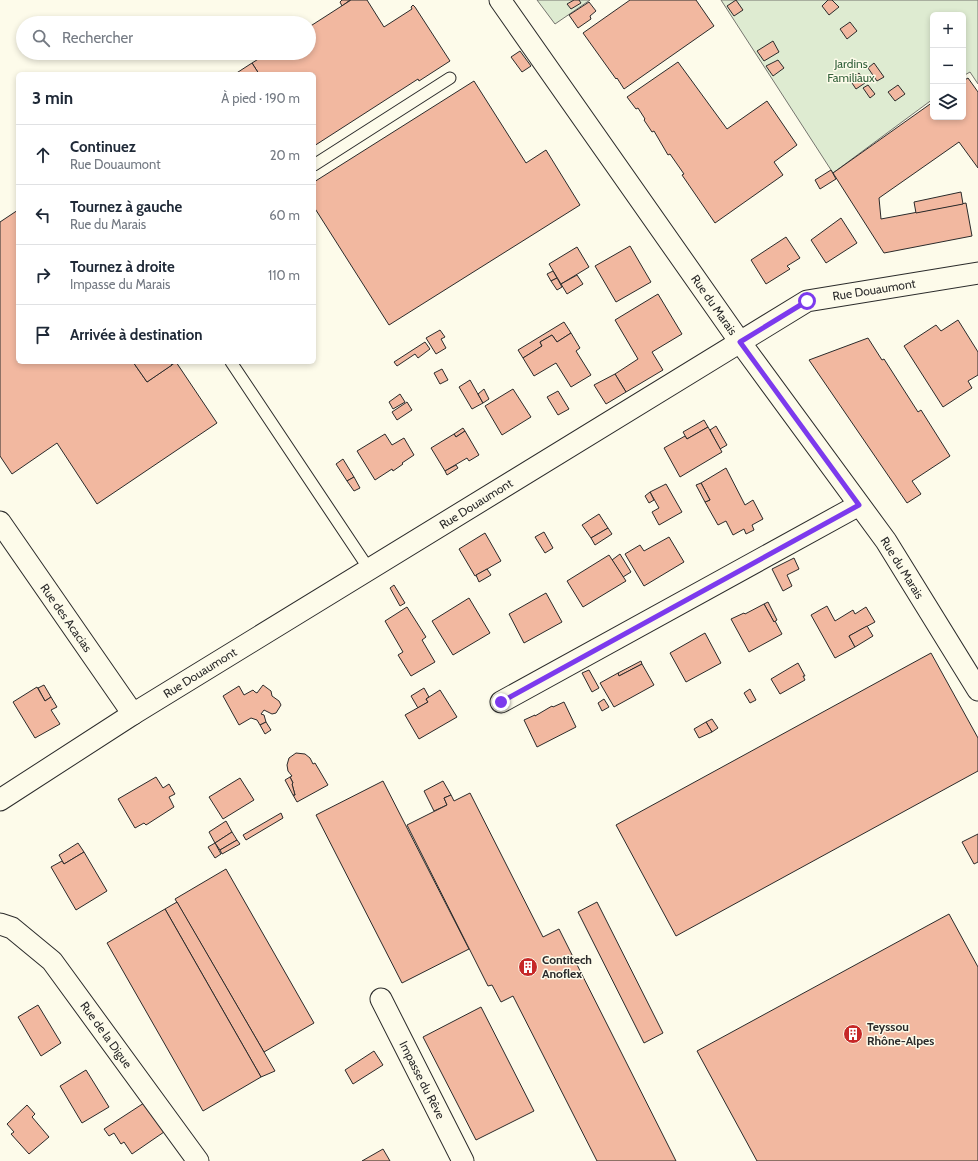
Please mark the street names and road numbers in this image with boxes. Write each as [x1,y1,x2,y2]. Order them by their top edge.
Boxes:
street label: Rue du Marais [688,272,741,338]
street label: Rue Douaumont [831,276,916,303]
street label: Rue Douaumont [436,475,515,532]
street label: Rue du Marais [877,534,927,602]
street label: Rue des Acacias [37,581,95,655]
street label: Rue Douaumont [160,644,239,701]
street label: Rue de la Digue [77,998,136,1071]
street label: Impasse du Rêve [396,1038,449,1121]

